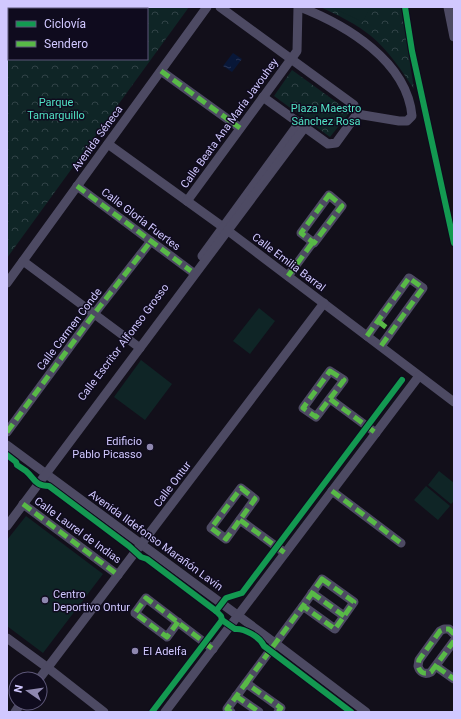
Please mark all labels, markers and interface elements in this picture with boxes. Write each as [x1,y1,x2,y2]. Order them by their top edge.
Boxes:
legend [8,8,148,60]
text: Ciclovía [44,17,86,31]
text: Sendero [44,37,88,51]
street label: Calle Beata Ana María Javouhey [178,55,281,191]
park label: Parque Tamarguillo [27,96,85,122]
park label: Plaza Maestro Sánchez Rosa [291,102,361,128]
street label: Avenida Séneca [69,103,125,174]
street label: Calle Gloria Fuertes [99,185,183,254]
street label: Calle Emilia Barral [249,231,328,294]
street label: Calle Escritor Alfonso Grosso [75,281,172,403]
street label: Calle Carmen Conde [34,285,105,373]
place label: Edificio Pablo Picasso [72,435,142,461]
marker: Edificio Pablo Picasso [145,442,155,452]
street label: Calle Ontur [151,459,194,510]
street label: Avenida Ildefonso Marañón Lavín [86,487,225,593]
street label: Calle Laurel de Indias [32,495,124,566]
place label: Centro Deportivo Ontur [53,588,130,614]
marker: Centro Deportivo Ontur [40,595,50,605]
place label: EI Adelfa [143,645,187,658]
marker: EI Adelfa [130,646,140,656]
north arrow [8,671,48,711]
text: N [12,683,26,694]

